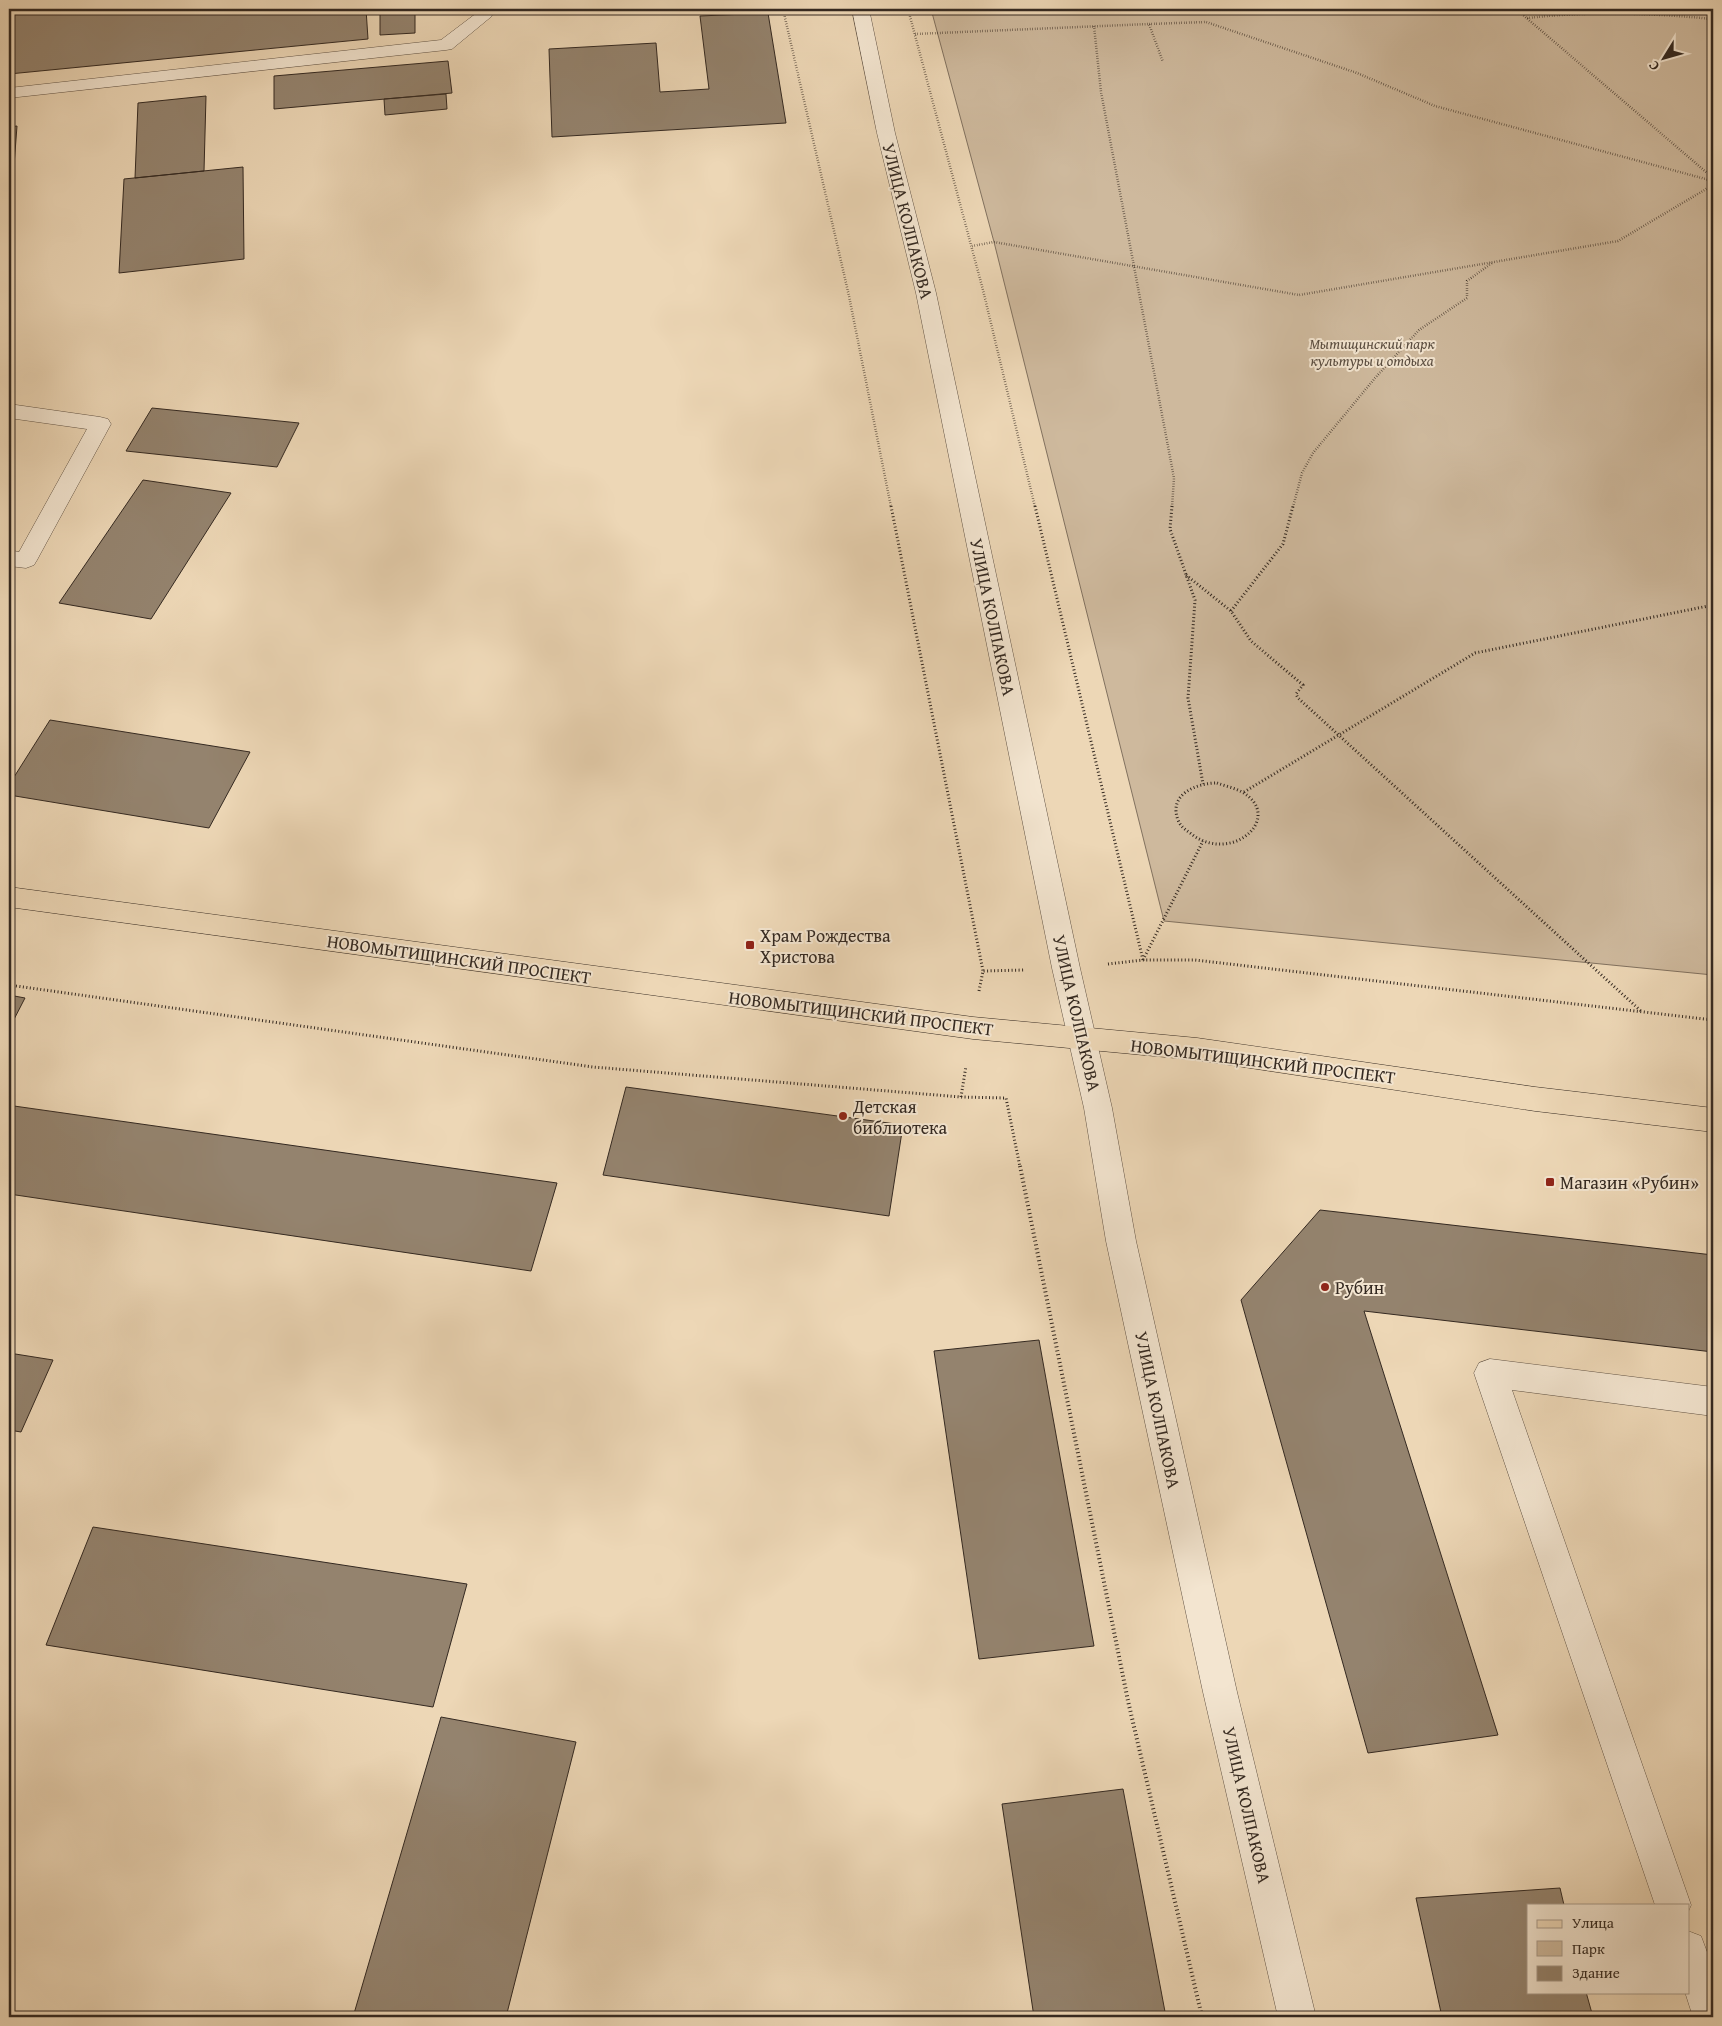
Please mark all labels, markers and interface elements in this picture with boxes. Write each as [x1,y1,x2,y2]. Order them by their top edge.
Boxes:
north arrow [1640,32,1690,82]
text: С [1643,57,1664,75]
street label: УЛИЦА КОЛПАКОВА [876,140,940,302]
park label: Мытищинский парк культуры и отдыха [1309,333,1435,371]
street label: УЛИЦА КОЛПАКОВА [963,536,1023,698]
place label: Храм Рождества Христова [760,922,891,970]
street label: НОВОМЫТИЩИНСКИЙ ПРОСПЕКТ [325,927,593,991]
street label: УЛИЦА КОЛПАКОВА [1046,932,1108,1094]
marker: Храм Рождества Христова [744,939,756,951]
street label: НОВОМЫТИЩИНСКИЙ ПРОСПЕКТ [727,983,995,1043]
street label: НОВОМЫТИЩИНСКИЙ ПРОСПЕКТ [1129,1031,1397,1091]
place label: Детская библиотека [852,1093,948,1141]
marker: Детская библиотека [837,1110,849,1122]
place label: Магазин «Рубин» [1560,1169,1699,1196]
marker: Магазин «Рубин» [1544,1176,1556,1188]
place label: Рубин [1335,1274,1384,1301]
marker: Рубин [1319,1281,1331,1293]
street label: УЛИЦА КОЛПАКОВА [1128,1329,1188,1491]
street label: УЛИЦА КОЛПАКОВА [1216,1724,1278,1886]
legend [1527,1904,1690,1994]
text: Улица [1572,1912,1615,1933]
text: Парк [1572,1938,1605,1959]
text: Здание [1572,1962,1620,1983]

